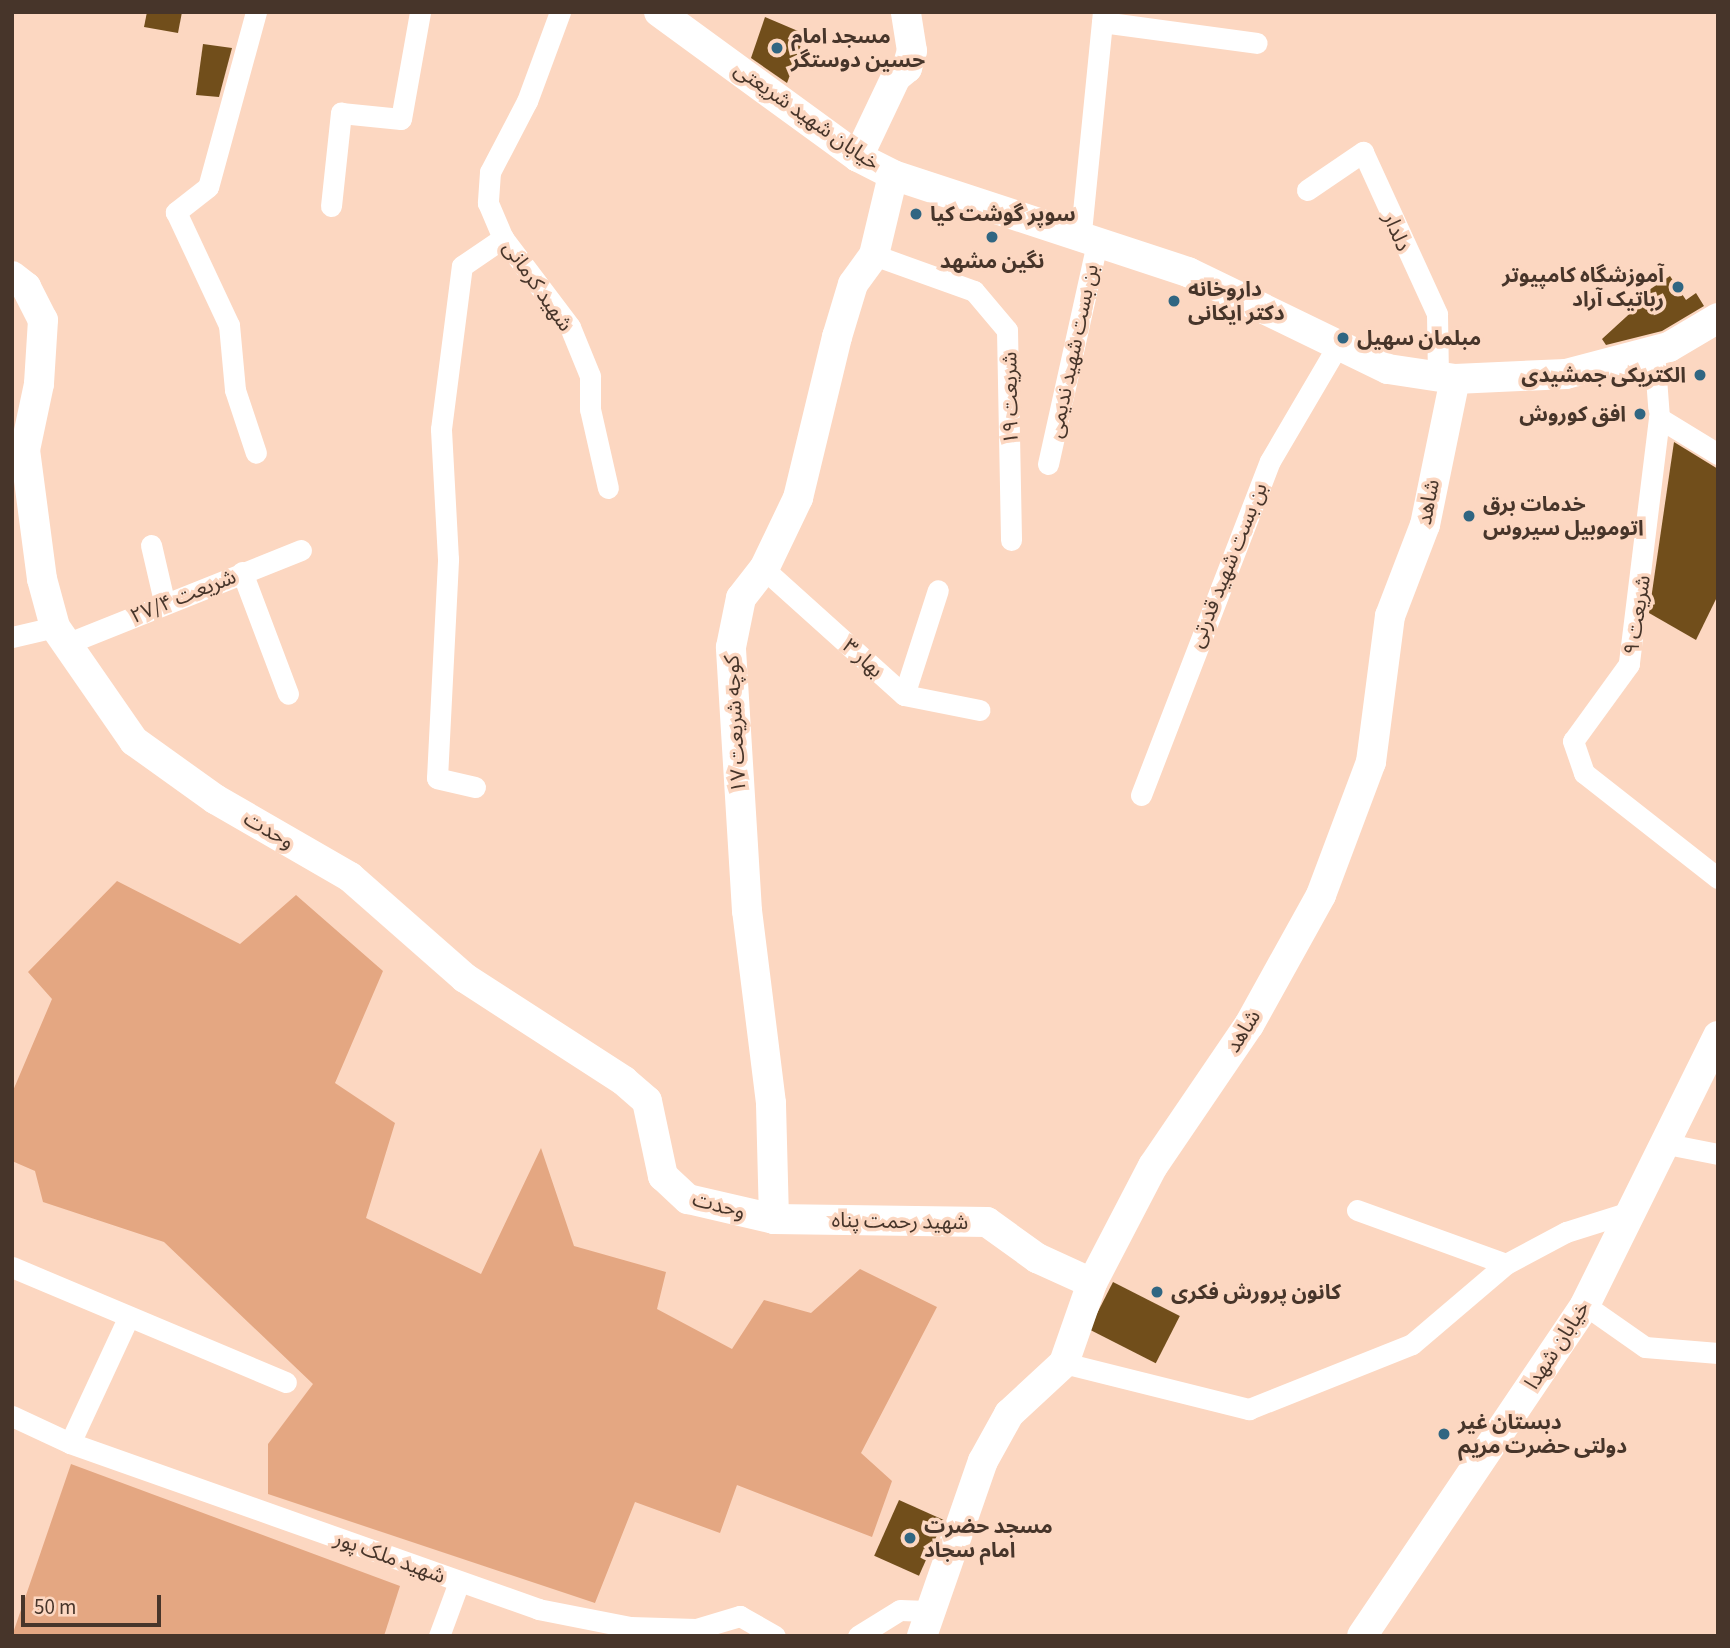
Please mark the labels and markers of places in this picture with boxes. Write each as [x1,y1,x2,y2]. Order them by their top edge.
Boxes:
place label: مسجد امام حسین دوستگر [791,23,925,73]
marker: مسجد امام حسین دوستگر [769,40,785,56]
place label: سوپر گوشت کیا [930,201,1076,227]
marker: سوپر گوشت کیا [908,206,924,222]
marker: نگین مشهد [984,229,1000,245]
place label: نگین مشهد [940,248,1044,274]
place label: آموزشگاه کامپیوتر رباتیک آراد [1502,262,1664,312]
place label: داروخانه دکتر ایکانی [1188,276,1285,326]
marker: آموزشگاه کامپیوتر رباتیک آراد [1670,279,1686,295]
marker: داروخانه دکتر ایکانی [1166,293,1182,309]
place label: مبلمان سهیل [1357,325,1481,351]
marker: مبلمان سهیل [1335,330,1351,346]
place label: الکتریکی جمشیدی [1521,362,1686,388]
marker: الکتریکی جمشیدی [1692,367,1708,383]
place label: افق کوروش [1519,401,1626,427]
marker: افق کوروش [1632,406,1648,422]
place label: خدمات برق اتوموبیل سیروس [1483,491,1644,541]
marker: خدمات برق اتوموبیل سیروس [1461,508,1477,524]
place label: کانون پرورش فکری [1171,1279,1341,1305]
marker: کانون پرورش فکری [1149,1284,1165,1300]
place label: دبستان غیر دولتی حضرت مریم [1458,1409,1627,1459]
marker: دبستان غیر دولتی حضرت مریم [1436,1426,1452,1442]
place label: مسجد حضرت امام سجاد [924,1513,1053,1563]
marker: مسجد حضرت امام سجاد [902,1530,918,1546]

